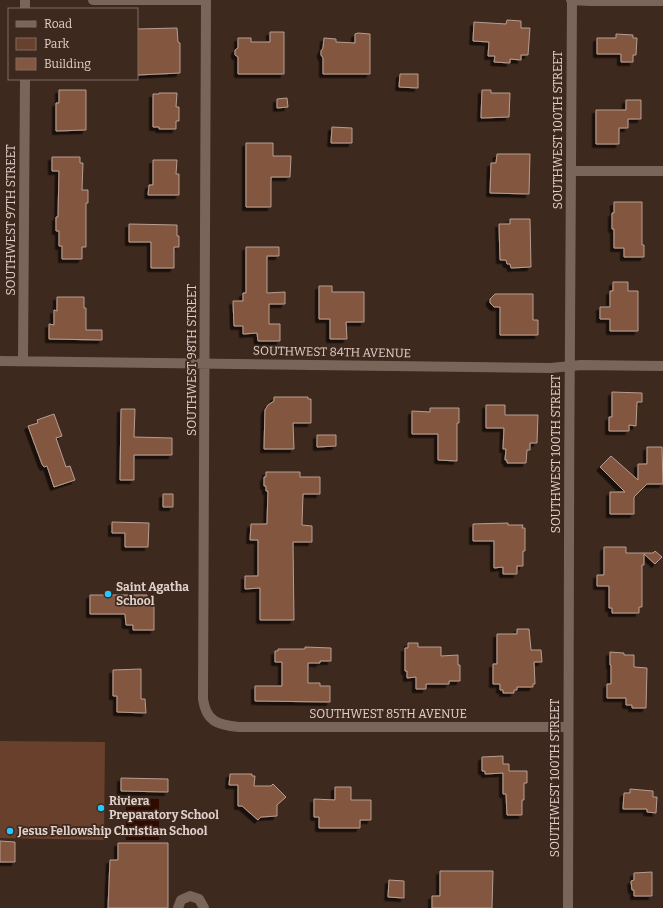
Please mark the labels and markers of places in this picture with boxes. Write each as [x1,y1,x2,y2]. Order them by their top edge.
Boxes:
place label: Saint Agatha School [116,580,189,608]
marker: Saint Agatha School [103,589,113,599]
place label: Riviera Preparatory School [109,794,219,822]
marker: Riviera Preparatory School [96,803,106,813]
place label: Jesus Fellowship Christian School [17,824,208,838]
marker: Jesus Fellowship Christian School [5,826,15,836]

